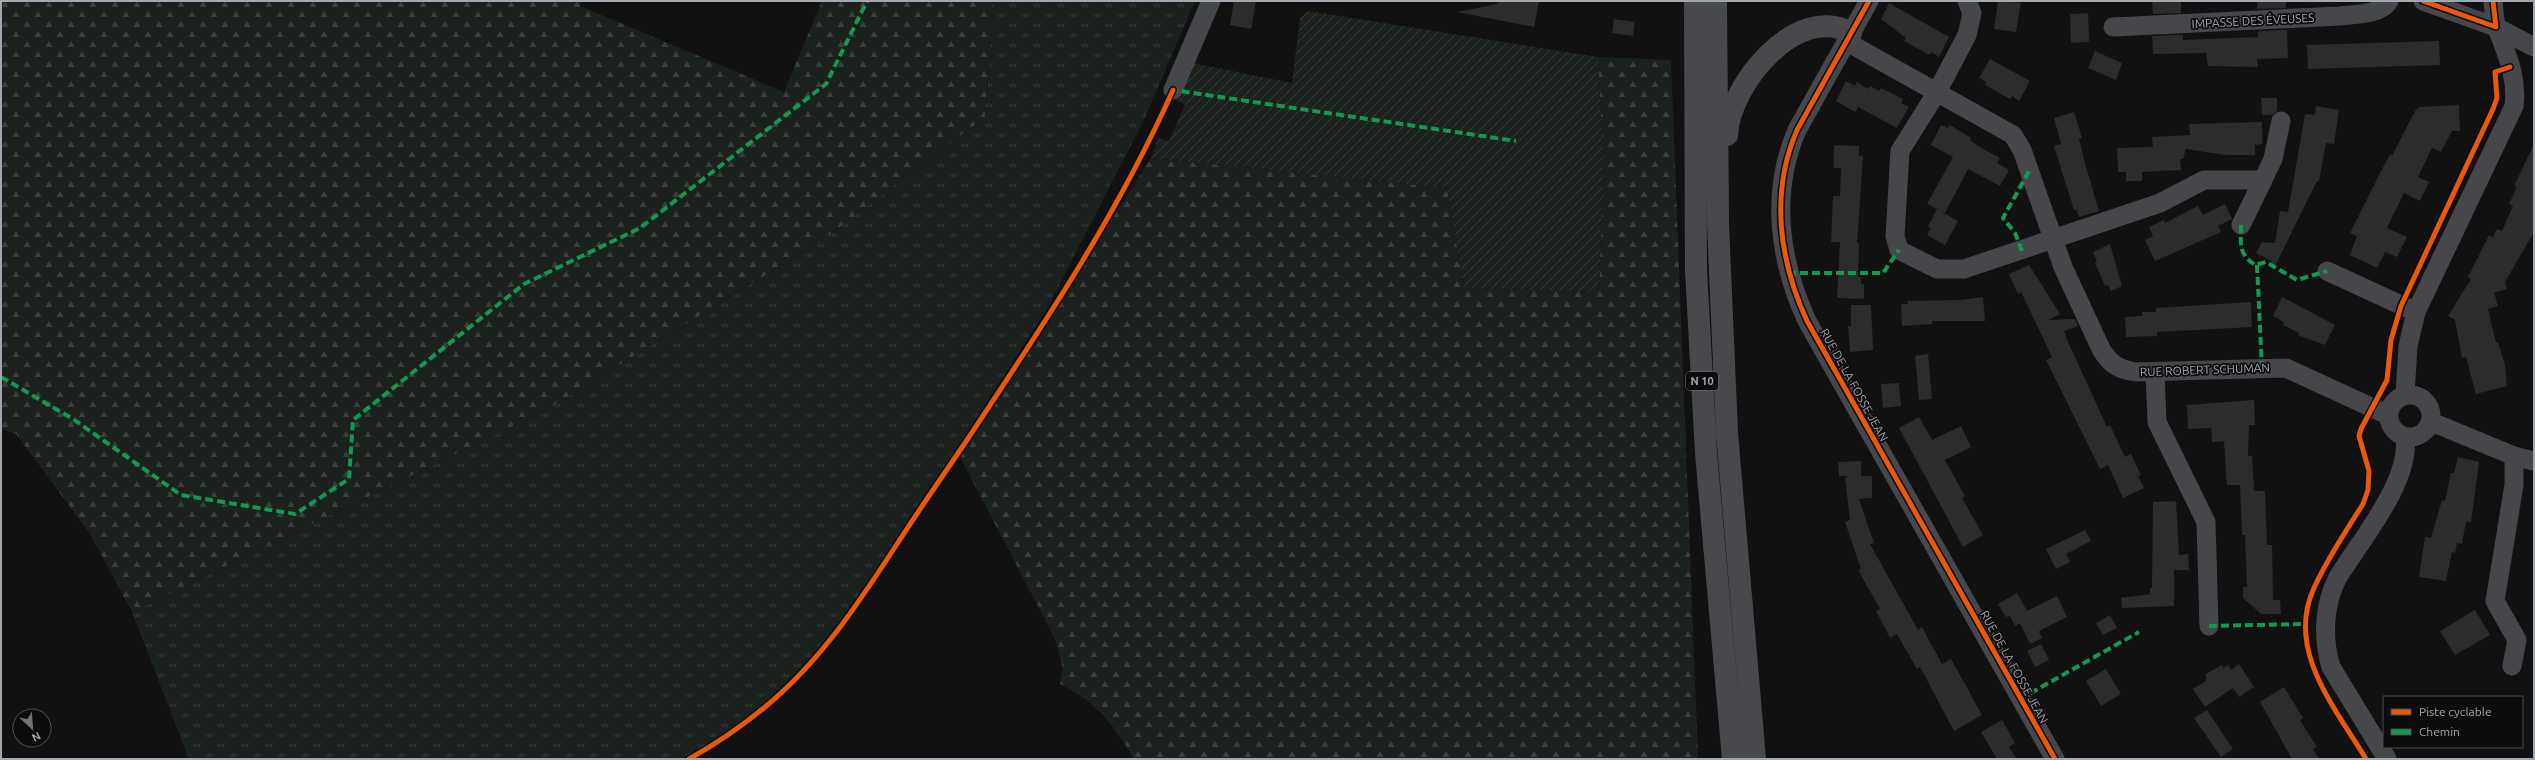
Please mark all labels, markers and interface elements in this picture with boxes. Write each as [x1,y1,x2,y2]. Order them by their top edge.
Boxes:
street label: IMPASSE DES ÉVEUSES [2191,11,2315,30]
street label: RUE DE LA FOSSE JEAN [1818,326,1891,443]
street label: RUE ROBERT SCHUMAN [2140,361,2270,378]
road number: N 10 [1686,372,1718,390]
street label: RUE DE LA FOSSE JEAN [1978,608,2051,725]
legend [2383,696,2523,748]
text: Piste cyclable [2419,705,2492,718]
north arrow [12,708,52,748]
text: Chemin [2419,725,2460,738]
text: N [30,730,43,744]

